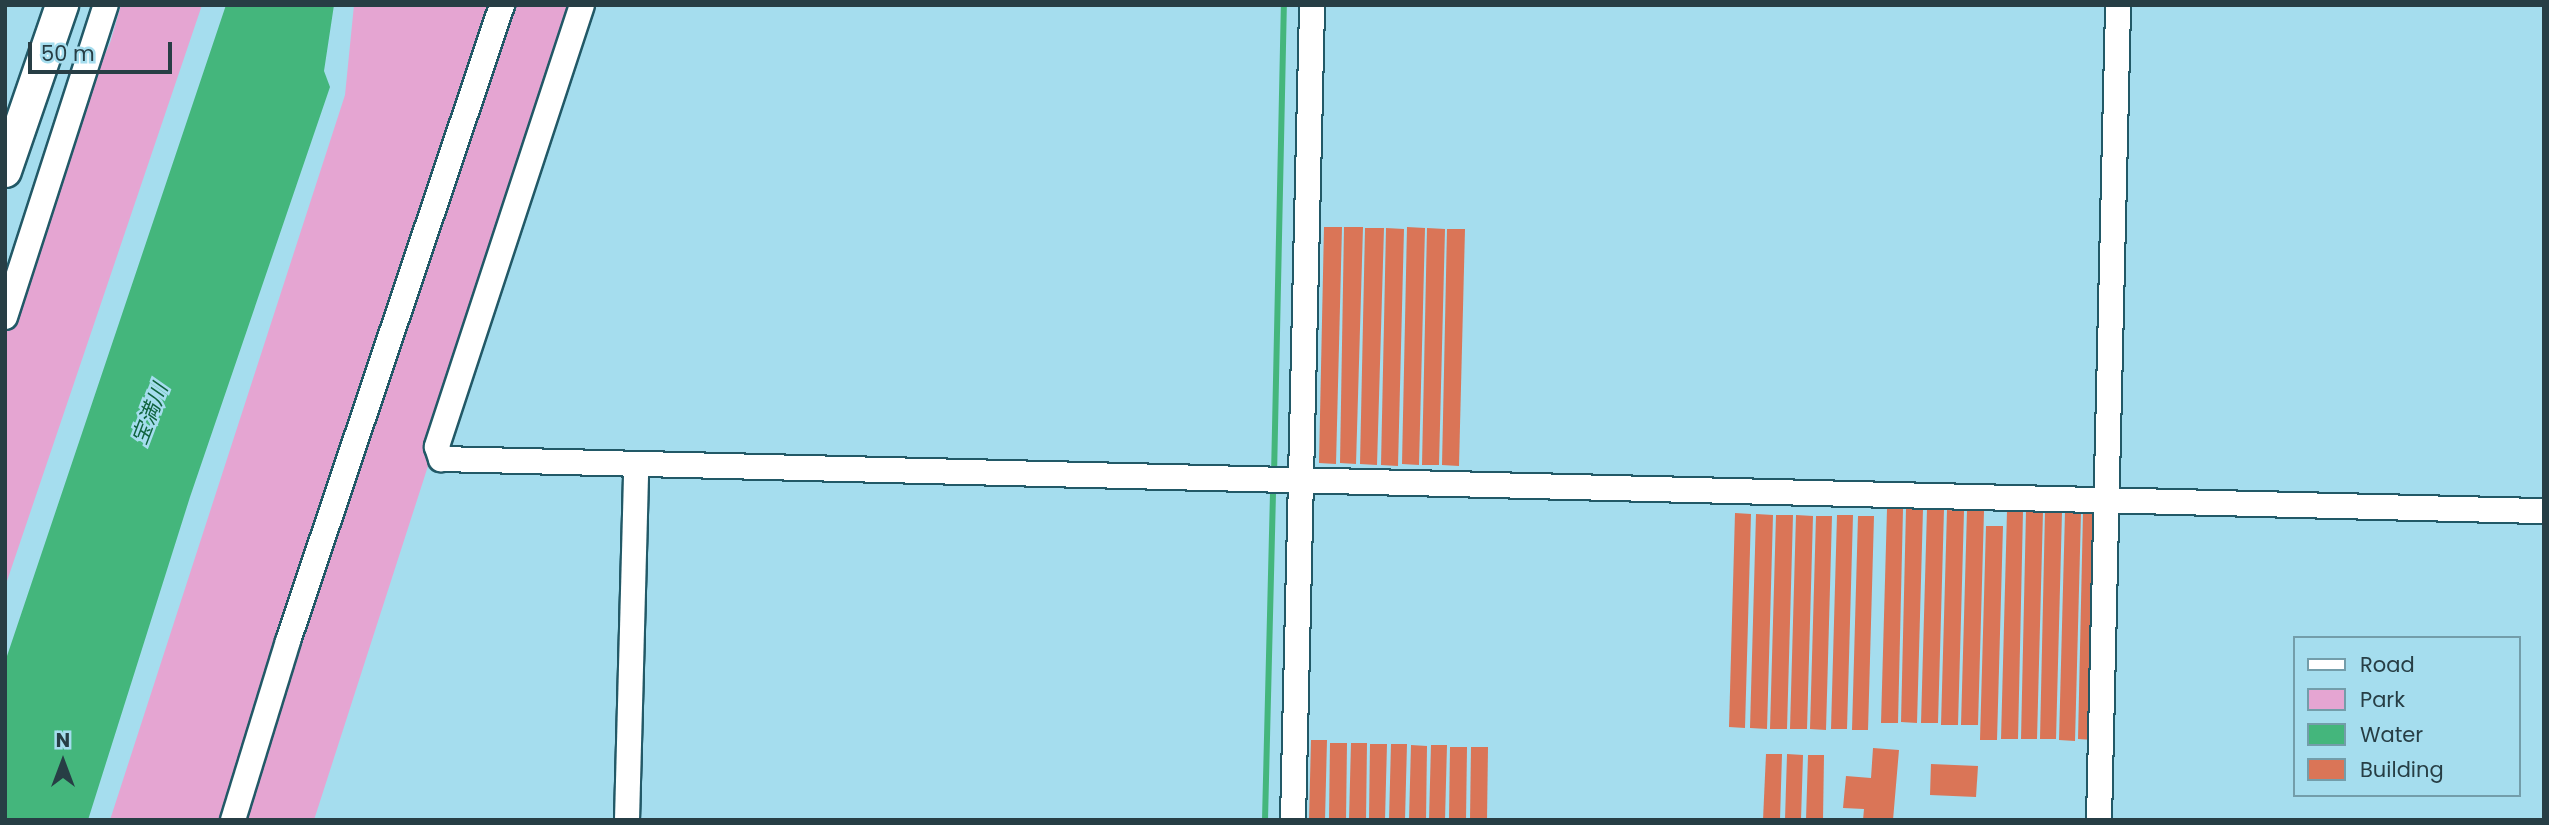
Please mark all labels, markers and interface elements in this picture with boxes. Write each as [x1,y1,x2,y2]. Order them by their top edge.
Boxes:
scale bar [32,28,175,72]
text: 50 m [41,39,95,68]
water label: 宝満川 [127,380,173,448]
legend [2294,636,2521,797]
text: Road [2360,650,2415,679]
text: Park [2360,685,2405,714]
text: Water [2360,720,2423,749]
north arrow [28,727,98,797]
text: N [56,727,70,754]
text: Building [2360,755,2444,784]

